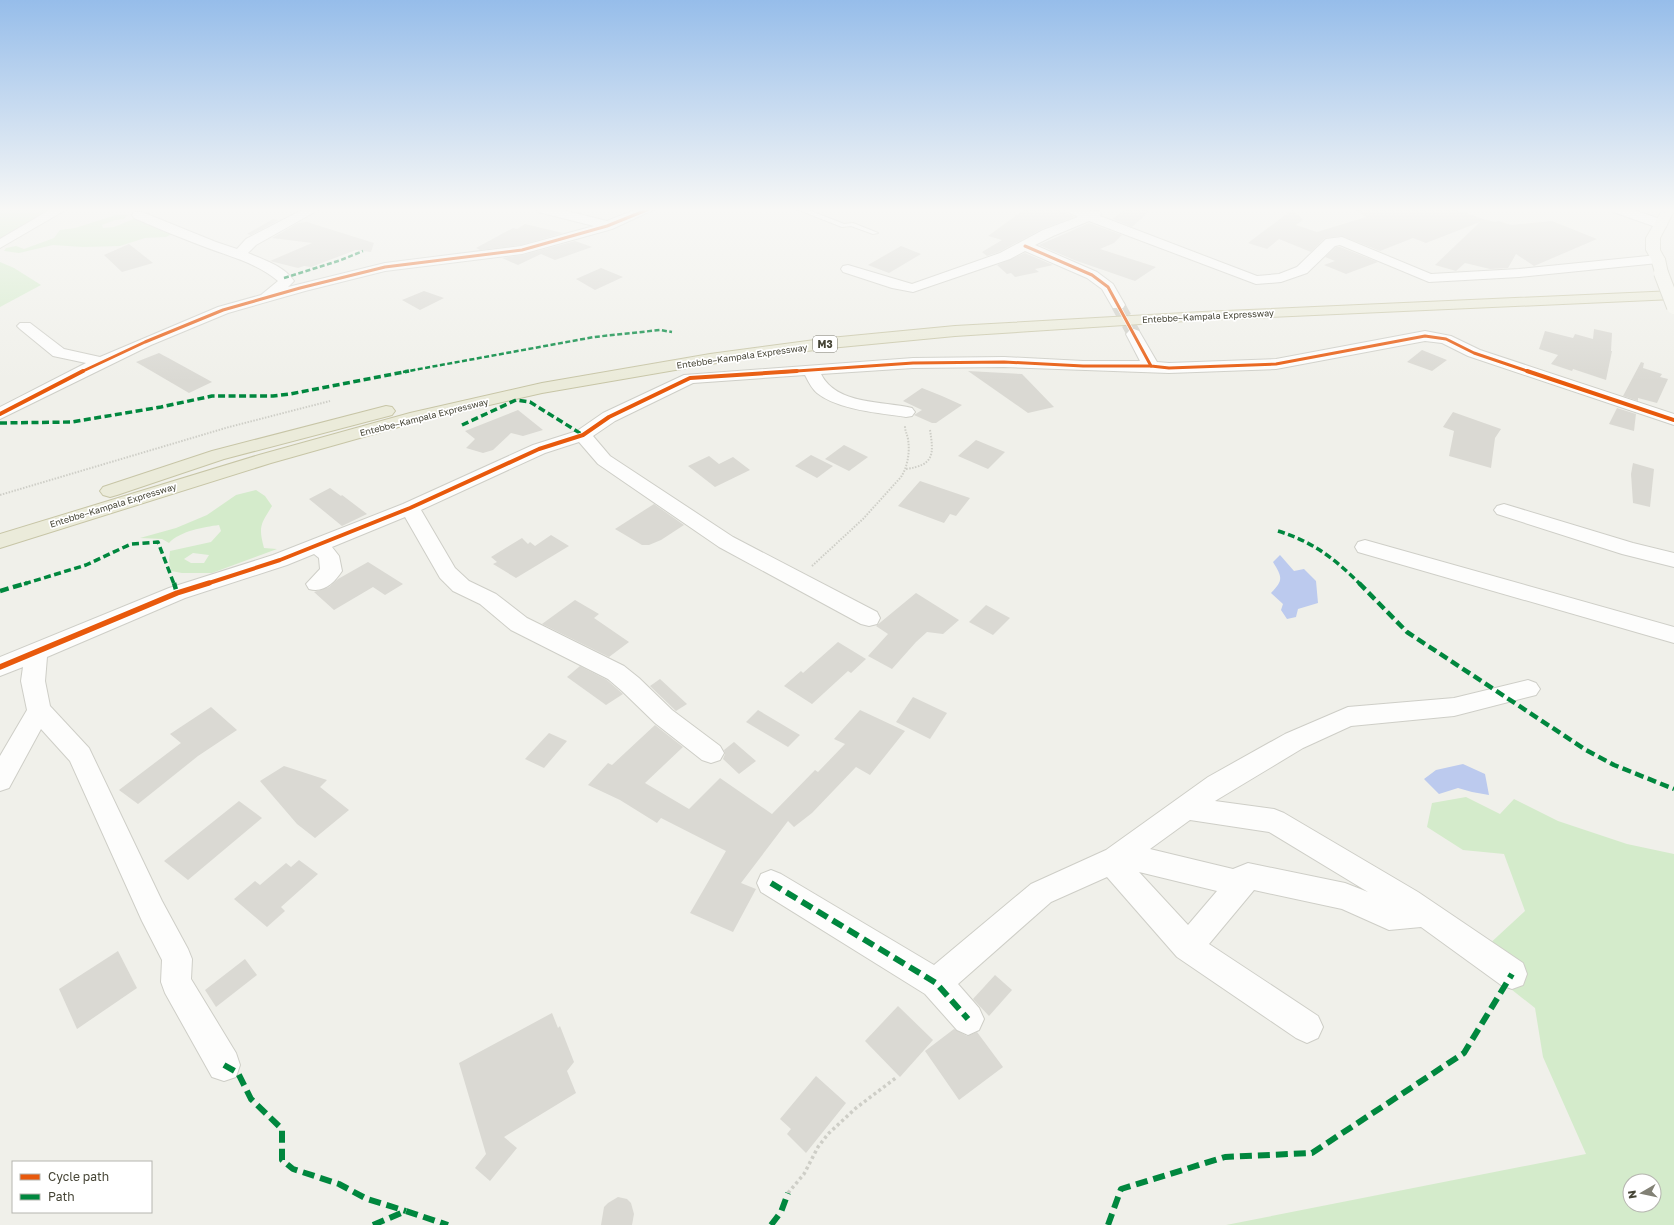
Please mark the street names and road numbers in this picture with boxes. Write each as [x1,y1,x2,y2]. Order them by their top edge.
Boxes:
street label: Entebbe–Kampala Expressway [1142,307,1274,325]
road number: M3 [813,336,837,352]
street label: Entebbe–Kampala Expressway [676,341,808,371]
street label: Entebbe–Kampala Expressway [359,396,489,438]
street label: Entebbe–Kampala Expressway [48,480,178,530]

